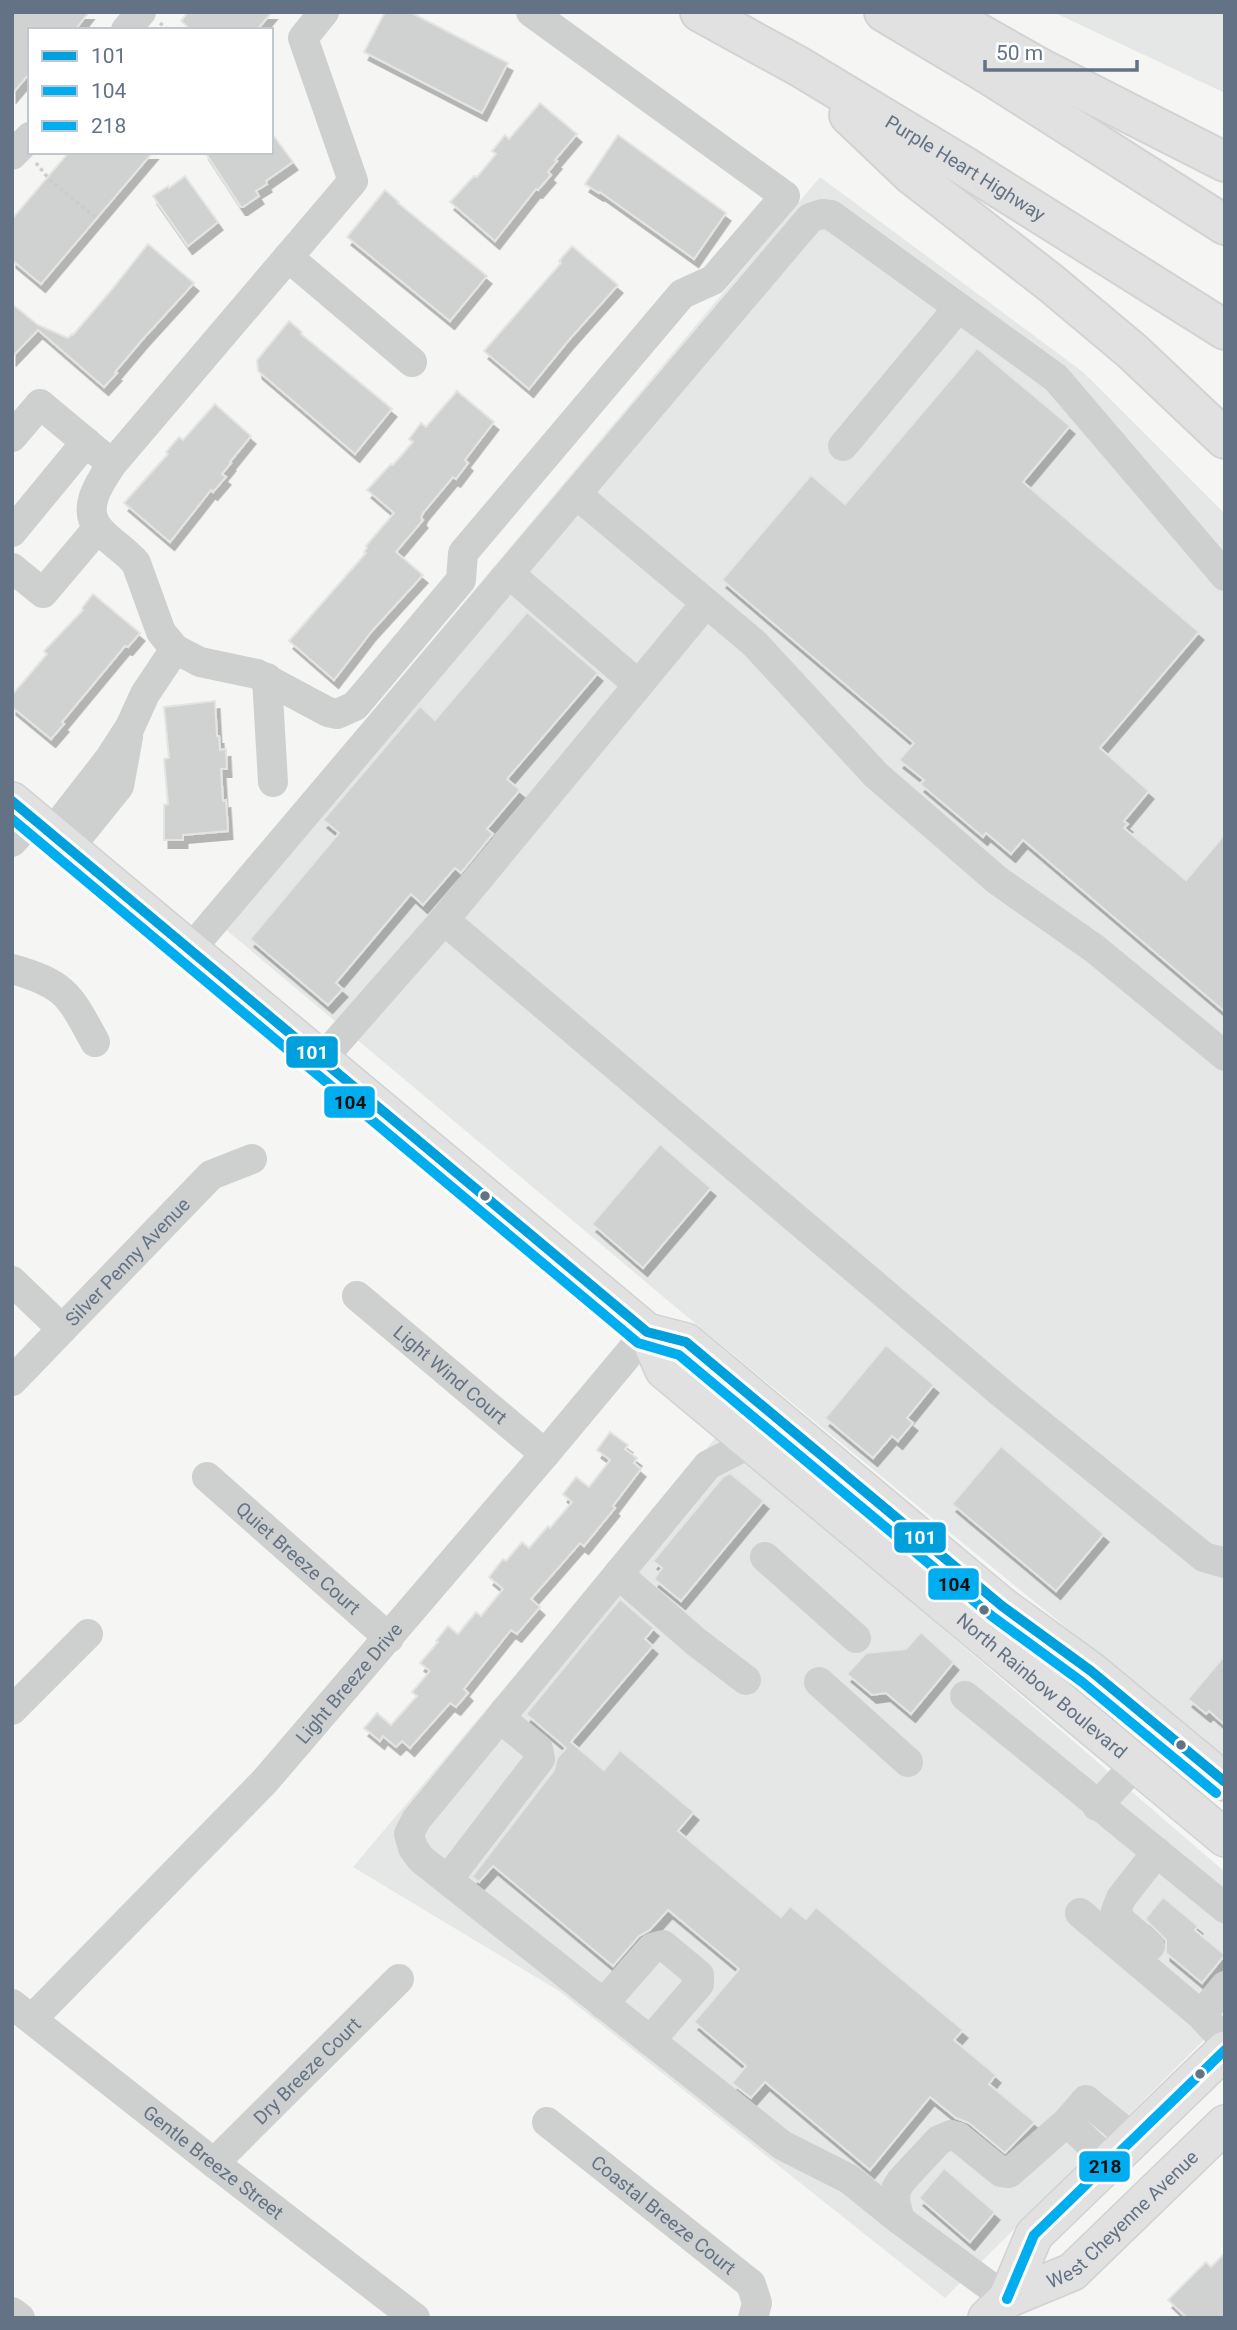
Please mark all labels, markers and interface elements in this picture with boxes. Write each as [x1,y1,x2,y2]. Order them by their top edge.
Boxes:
legend [28,28,273,154]
scale bar [985,28,1137,72]
text: 50 m [996,41,1043,65]
text: 101 [91,44,126,68]
text: 104 [91,79,127,103]
street label: Purple Heart Highway [881,110,1050,226]
text: 218 [91,114,126,138]
line badge: 101 [285,1035,339,1069]
text: 101 [296,1041,328,1064]
line badge: 104 [323,1085,376,1119]
text: 104 [334,1091,366,1114]
unlabelled marker [478,1189,492,1203]
street label: Silver Penny Avenue [60,1193,195,1331]
street label: Light Wind Court [389,1320,512,1429]
street label: Quiet Breeze Court [231,1497,365,1619]
line badge: 101 [893,1521,947,1554]
text: 101 [904,1526,936,1549]
line badge: 104 [927,1567,980,1601]
text: 104 [938,1573,970,1596]
unlabelled marker [977,1603,991,1617]
street label: North Rainbow Boulevard [952,1608,1132,1763]
street label: Light Breeze Drive [291,1618,407,1748]
unlabelled marker [1174,1738,1188,1752]
street label: Dry Breeze Court [248,2012,365,2129]
unlabelled marker [1193,2067,1207,2081]
street label: Gentle Breeze Street [139,2100,288,2224]
street label: West Cheyenne Avenue [1043,2145,1203,2293]
street label: Coastal Breeze Court [587,2150,741,2279]
line badge: 218 [1078,2150,1131,2183]
text: 218 [1089,2155,1121,2178]

